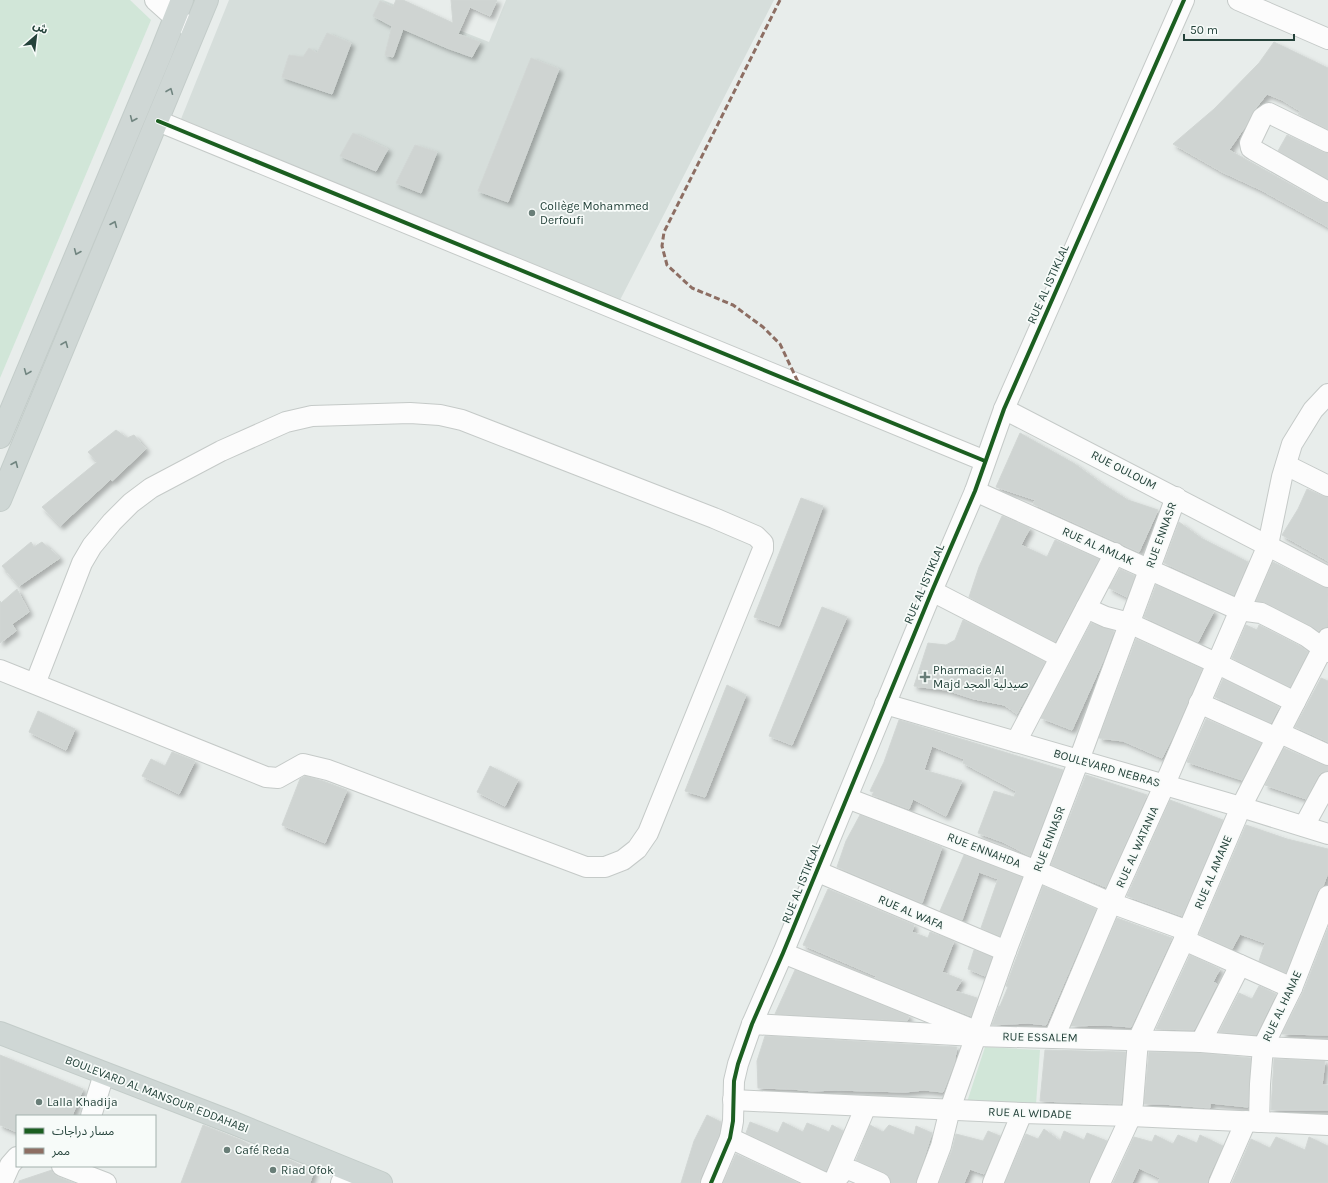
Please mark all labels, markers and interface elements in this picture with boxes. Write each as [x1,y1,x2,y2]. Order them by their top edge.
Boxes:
north arrow [16,16,56,56]
scale bar [1184,16,1294,42]
text: ش [31,18,50,37]
text: 50 m [1190,23,1218,37]
one-way arrow [165,87,173,95]
one-way arrow [130,115,138,122]
place label: Collège Mohammed Derfoufi [540,199,649,227]
marker: Collège Mohammed Derfoufi [527,208,537,218]
one-way arrow [110,220,118,227]
street label: RUE AL ISTIKLAL [1024,242,1072,326]
one-way arrow [74,247,82,255]
one-way arrow [60,341,68,349]
one-way arrow [23,368,31,375]
street label: RUE OULOUM [1089,447,1159,493]
one-way arrow [10,461,18,469]
street label: RUE ENNASR [1143,500,1179,570]
street label: RUE AL AMLAK [1060,524,1137,568]
street label: RUE AL ISTIKLAL [901,542,947,626]
place label: Pharmacie Al Majd صيدلية المجد [933,663,1029,691]
marker: Pharmacie Al Majd صيدلية المجد [920,672,930,682]
street label: BOULEVARD NEBRAS [1052,746,1162,790]
street label: RUE ENNASR [1030,804,1068,874]
street label: RUE AL WATANIA [1113,804,1161,890]
street label: RUE ENNAHDA [945,830,1023,870]
street label: RUE AL AMANE [1191,833,1235,911]
street label: RUE AL ISTIKLAL [778,840,824,925]
street label: RUE AL WAFA [876,892,946,932]
street label: RUE AL HANAE [1259,968,1305,1044]
street label: RUE ESSALEM [1002,1029,1078,1045]
street label: BOULEVARD AL MANSOUR EDDAHABI [63,1052,251,1136]
place label: Lalla Khadija [47,1095,118,1109]
marker: Lalla Khadija [34,1097,44,1107]
street label: RUE AL WIDADE [988,1105,1072,1121]
legend [16,1115,156,1167]
text: مسار دراجات [52,1124,114,1138]
place label: Café Reda [235,1143,289,1157]
text: ممر [51,1144,70,1158]
marker: Café Reda [222,1145,232,1155]
place label: Riad Ofok [281,1163,334,1177]
marker: Riad Ofok [268,1165,278,1175]

